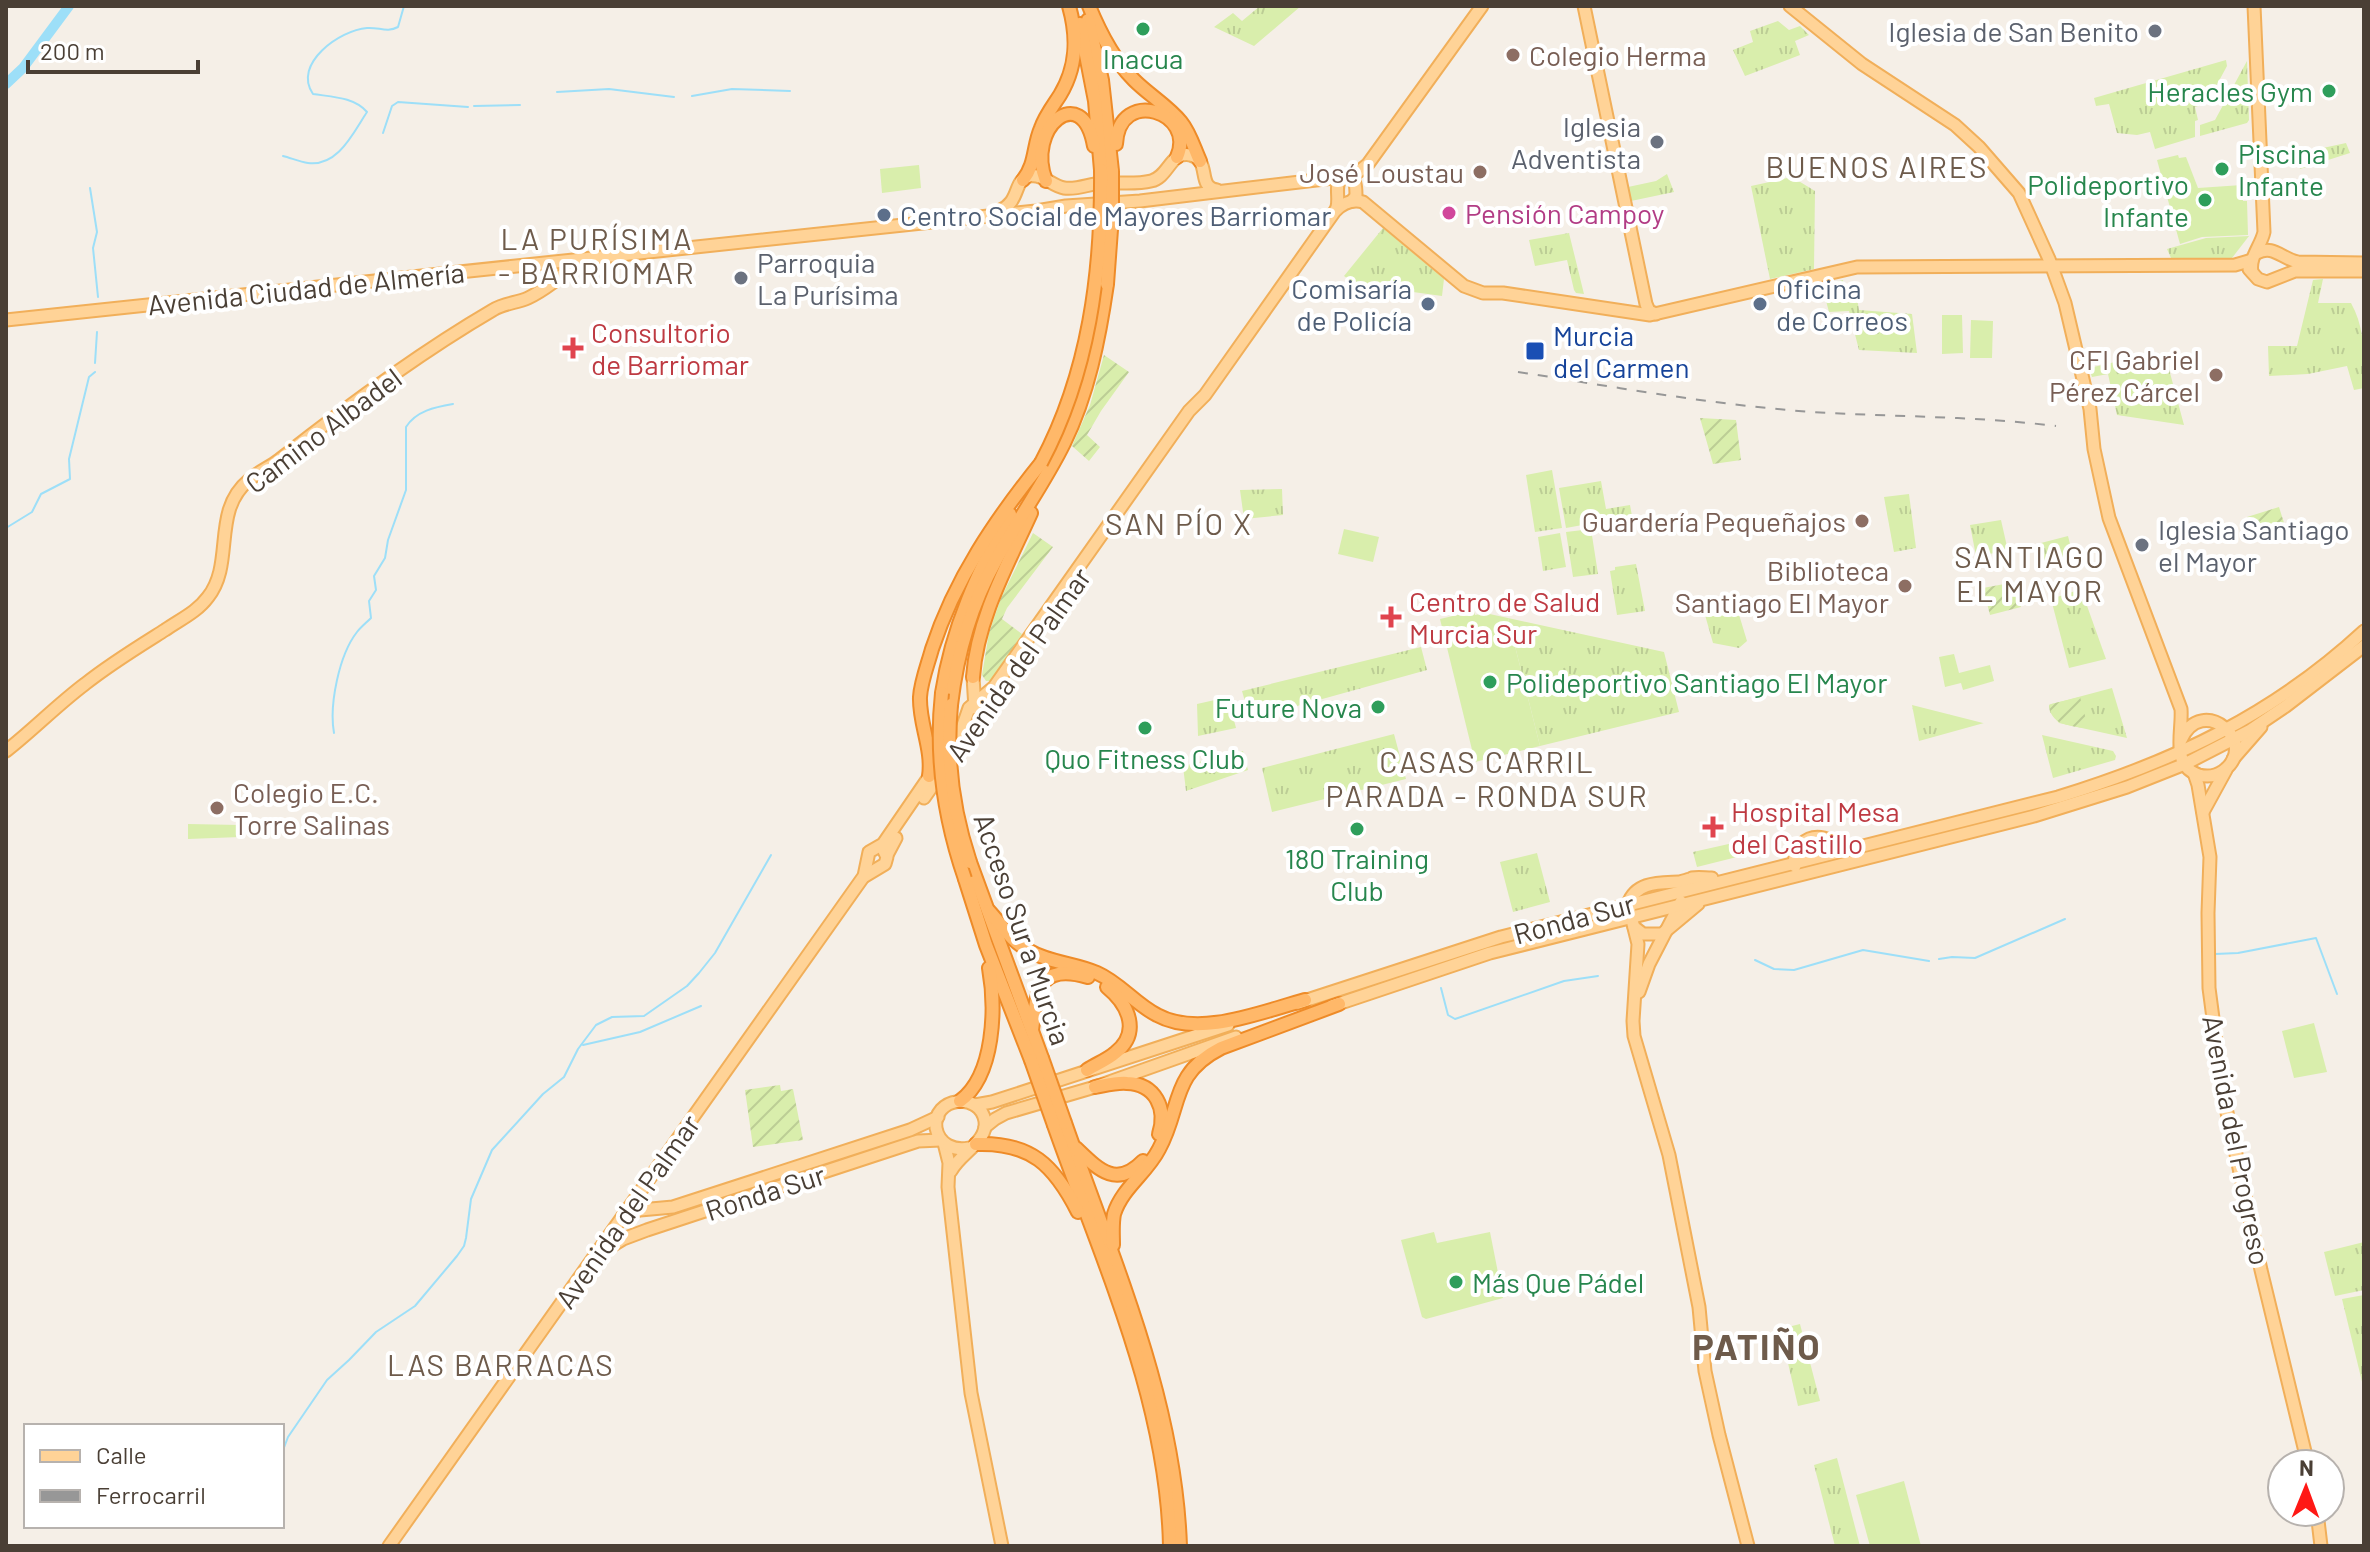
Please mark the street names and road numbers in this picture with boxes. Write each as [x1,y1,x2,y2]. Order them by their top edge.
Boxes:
street label: Avenida Ciudad de Almería [146,254,466,322]
street label: Camino Albadel [238,360,408,500]
street label: Avenida del Palmar [939,561,1097,767]
street label: Acceso Sur a Murcia [967,809,1079,1049]
street label: Ronda Sur [1510,886,1638,950]
street label: Avenida del Progreso [2196,1012,2278,1268]
street label: Avenida del Palmar [548,1108,706,1314]
street label: Ronda Sur [701,1157,829,1227]

